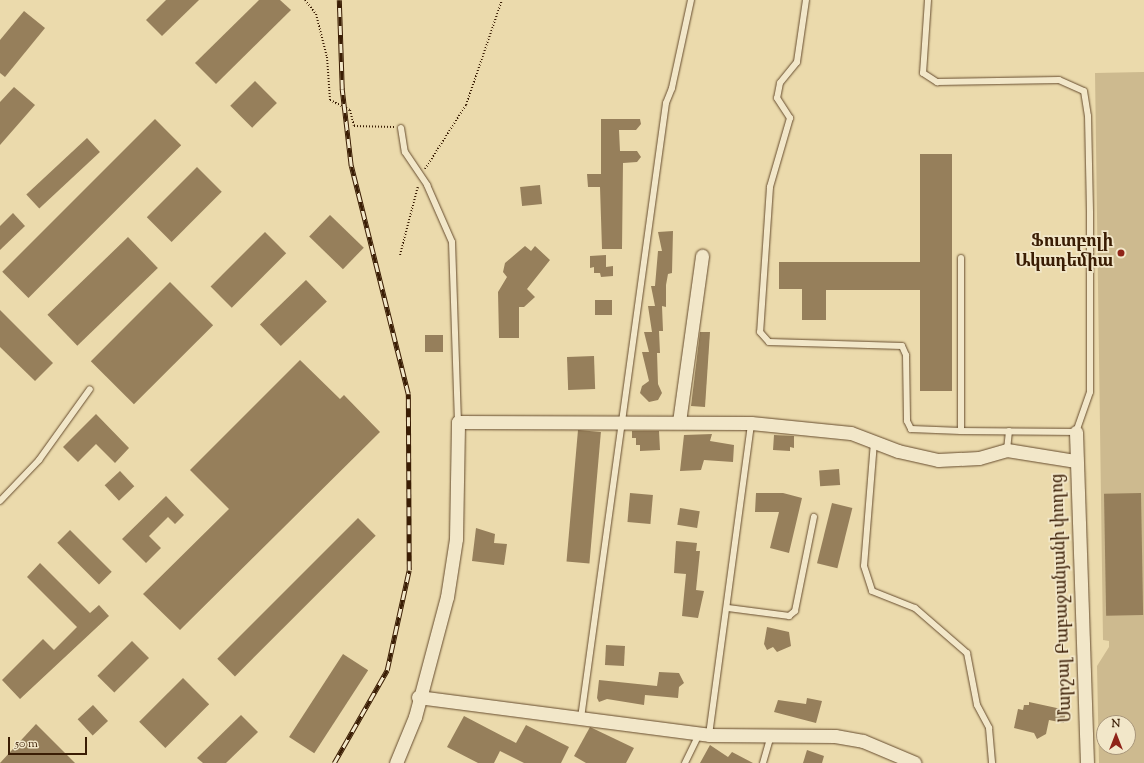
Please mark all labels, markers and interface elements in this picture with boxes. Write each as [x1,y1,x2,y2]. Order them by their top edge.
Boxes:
place label: Ֆուտբոլի Ակադեմիա [1015,233,1113,273]
marker: Ֆուտբոլի Ակադեմիա [1116,248,1126,258]
street label: Մարշալ Բաբաջանյանի փողոց [1048,473,1078,723]
north arrow [1096,715,1136,755]
text: N [1112,716,1120,732]
scale bar [10,729,89,755]
text: 50 m [15,735,38,753]

